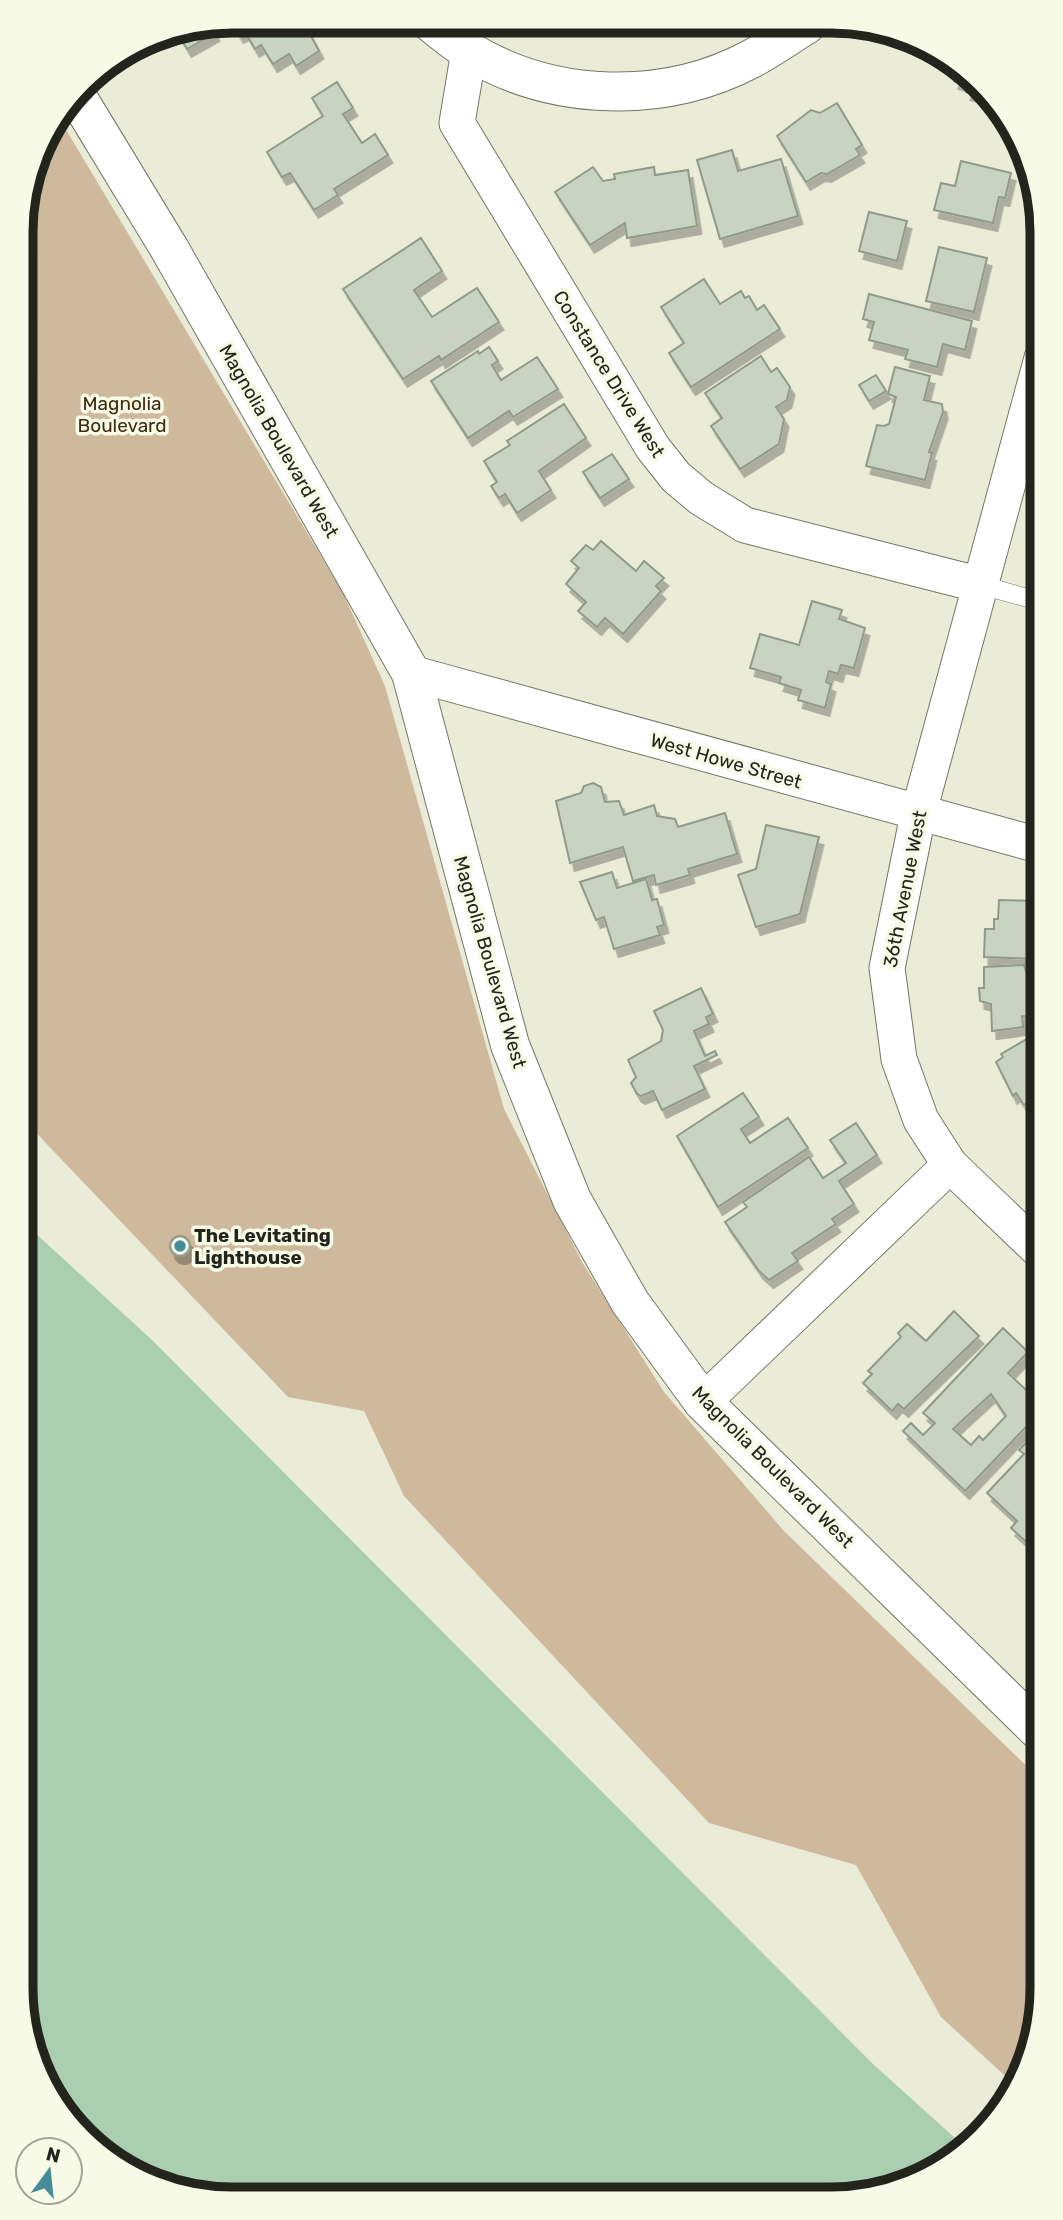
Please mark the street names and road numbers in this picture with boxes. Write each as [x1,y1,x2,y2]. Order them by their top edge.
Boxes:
street label: Constance Drive West [548,286,670,462]
street label: Magnolia Boulevard West [214,340,344,542]
street label: West Howe Street [648,728,805,794]
street label: 36th Avenue West [878,808,932,969]
street label: Magnolia Boulevard West [449,853,531,1071]
street label: Magnolia Boulevard West [687,1381,859,1553]

